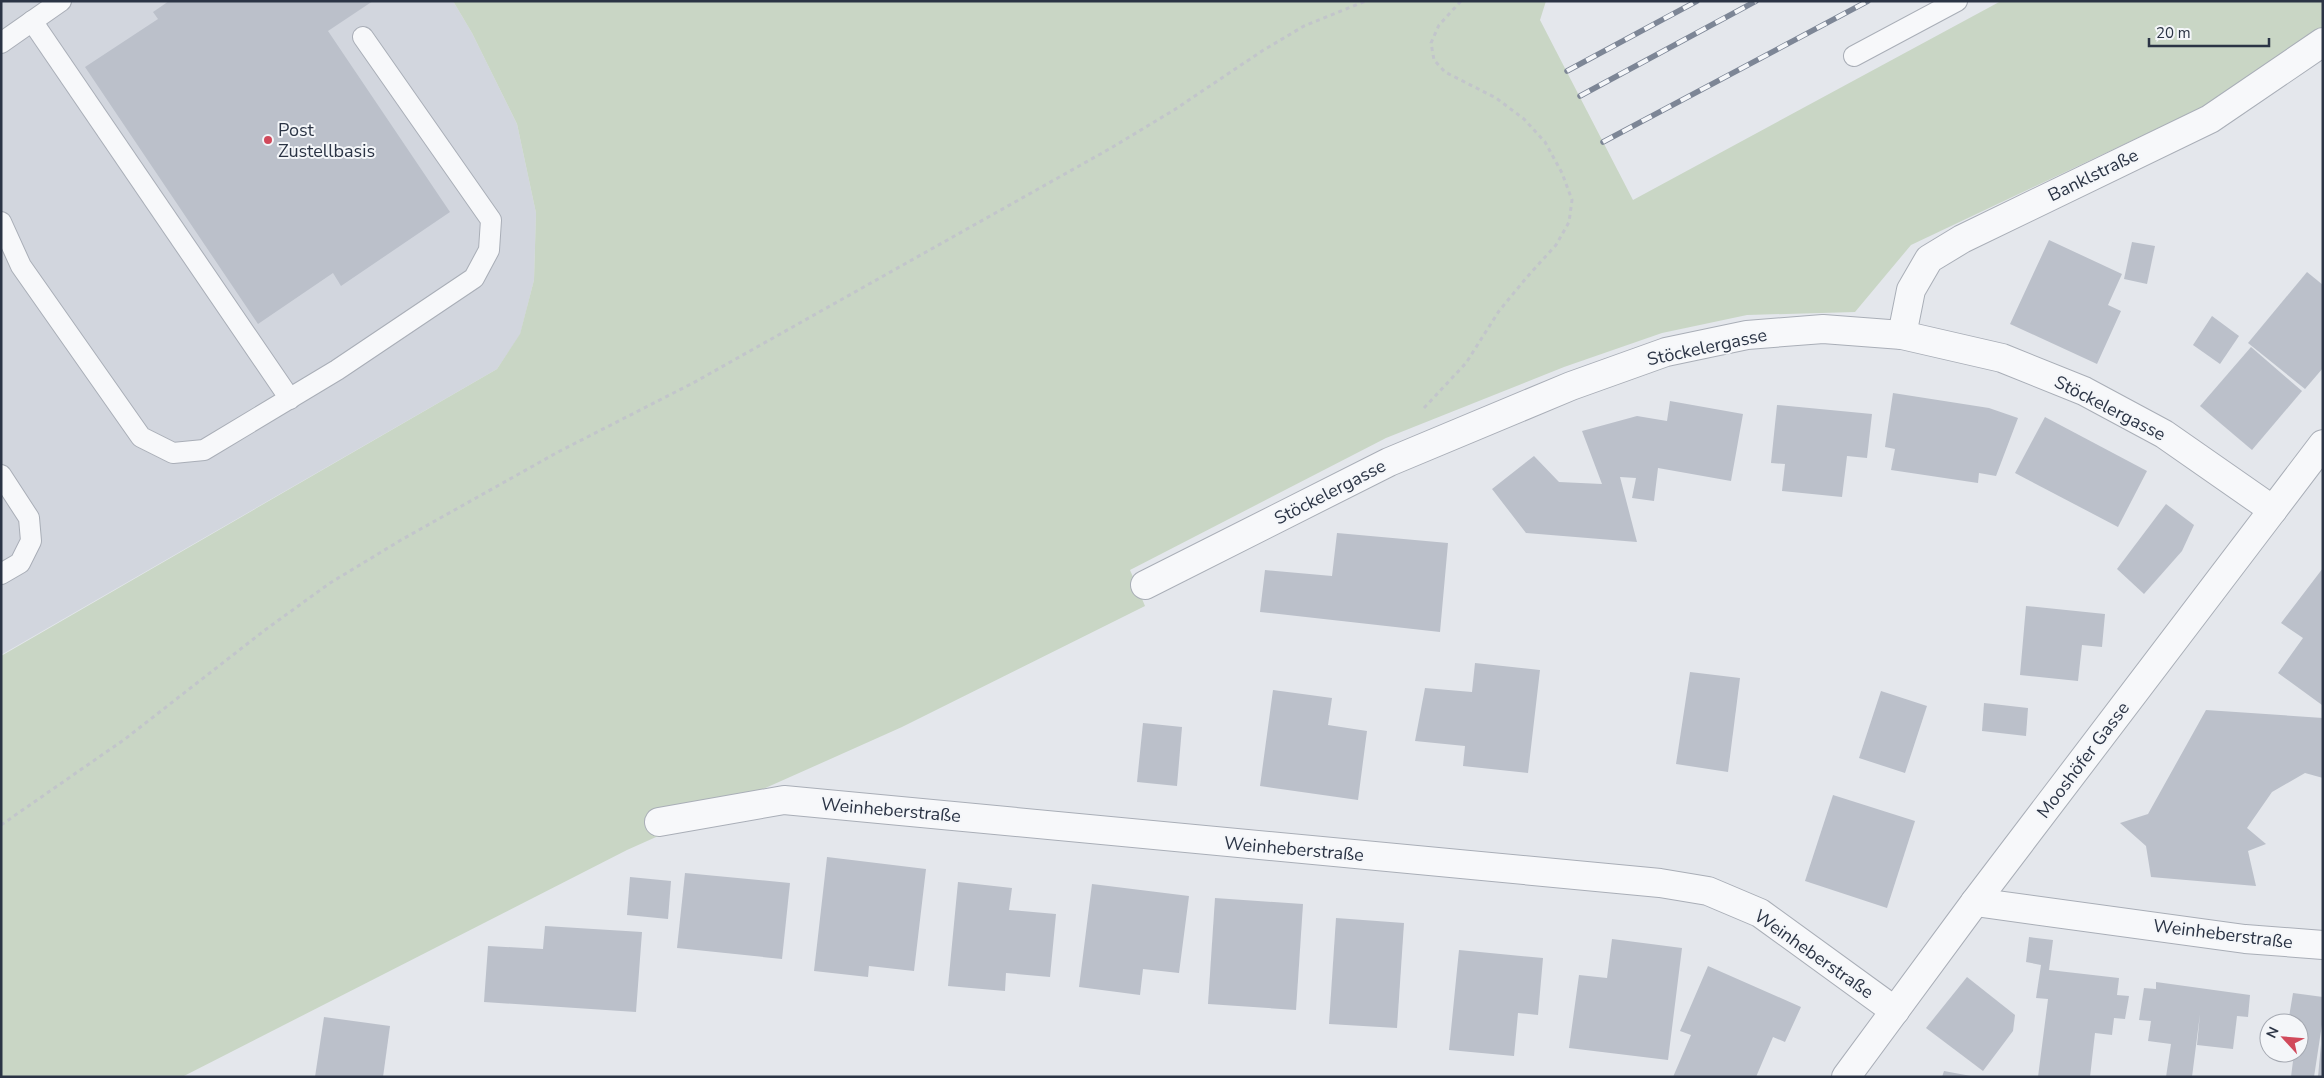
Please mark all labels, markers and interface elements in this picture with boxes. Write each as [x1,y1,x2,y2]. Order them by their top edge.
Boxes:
scale bar [2149,15,2269,47]
text: 20 m [2156,23,2191,43]
place label: Post Zustellbasis [278,118,375,163]
marker: Post Zustellbasis [262,134,274,146]
street label: Banklstraße [2044,143,2142,207]
street label: Stöckelergasse [1645,323,1769,371]
street label: Stöckelergasse [2050,370,2170,446]
street label: Stöckelergasse [1270,454,1390,530]
street label: Mooshöfer Gasse [2031,697,2135,823]
street label: Weinheberstraße [820,792,962,828]
street label: Weinheberstraße [1223,831,1365,867]
street label: Weinheberstraße [1750,904,1878,1004]
street label: Weinheberstraße [2152,914,2294,954]
north arrow [2259,1013,2309,1063]
text: N [2262,1024,2284,1041]

